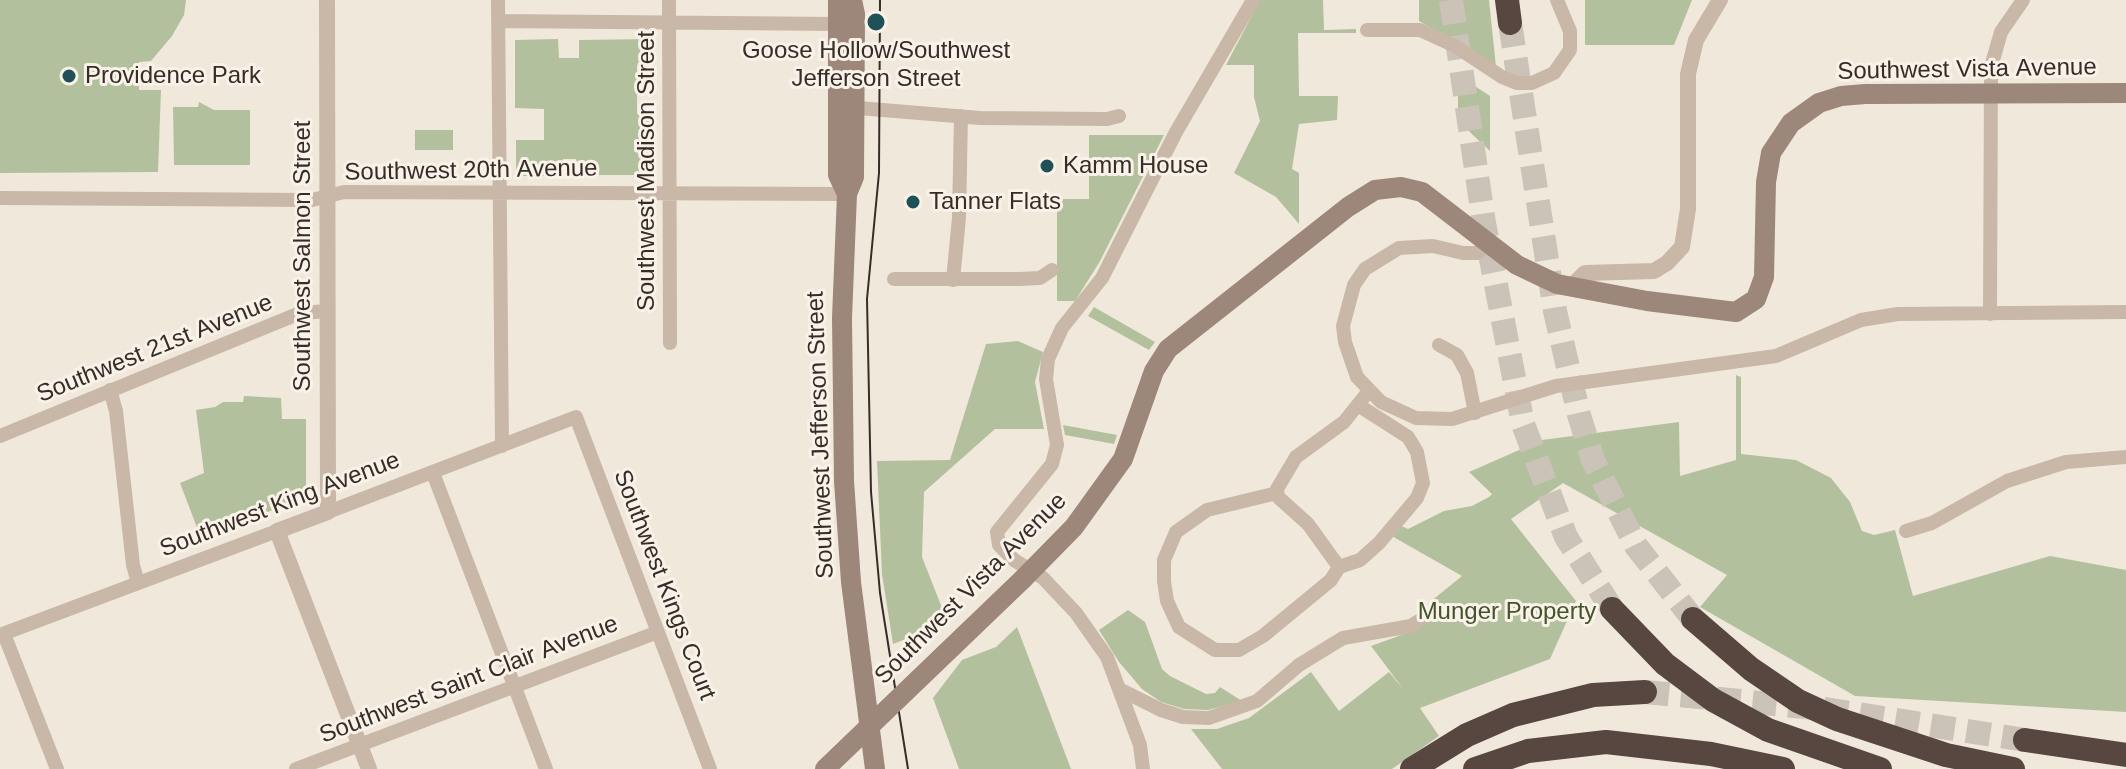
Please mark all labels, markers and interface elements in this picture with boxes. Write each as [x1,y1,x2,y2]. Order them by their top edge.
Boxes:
marker: Goose Hollow/Southwest Jefferson Street [865,11,887,33]
street label: Southwest Madison Street [633,31,661,311]
place label: Goose Hollow/Southwest Jefferson Street [742,37,1010,93]
street label: Southwest Vista Avenue [1837,53,2097,87]
place label: Providence Park [85,62,261,90]
marker: Providence Park [60,67,78,85]
street label: Southwest Salmon Street [289,121,317,391]
place label: Kamm House [1063,152,1208,180]
street label: Southwest 20th Avenue [344,154,598,188]
marker: Kamm House [1038,157,1056,175]
place label: Tanner Flats [929,188,1061,216]
marker: Tanner Flats [904,193,922,211]
street label: Southwest 21st Avenue [33,288,277,410]
street label: Southwest Jefferson Street [802,291,840,579]
street label: Southwest King Avenue [156,446,404,564]
street label: Southwest Kings Court [607,466,721,704]
street label: Southwest Vista Avenue [869,487,1073,691]
park label: Munger Property [1418,598,1596,626]
street label: Southwest Saint Clair Avenue [316,610,622,750]

